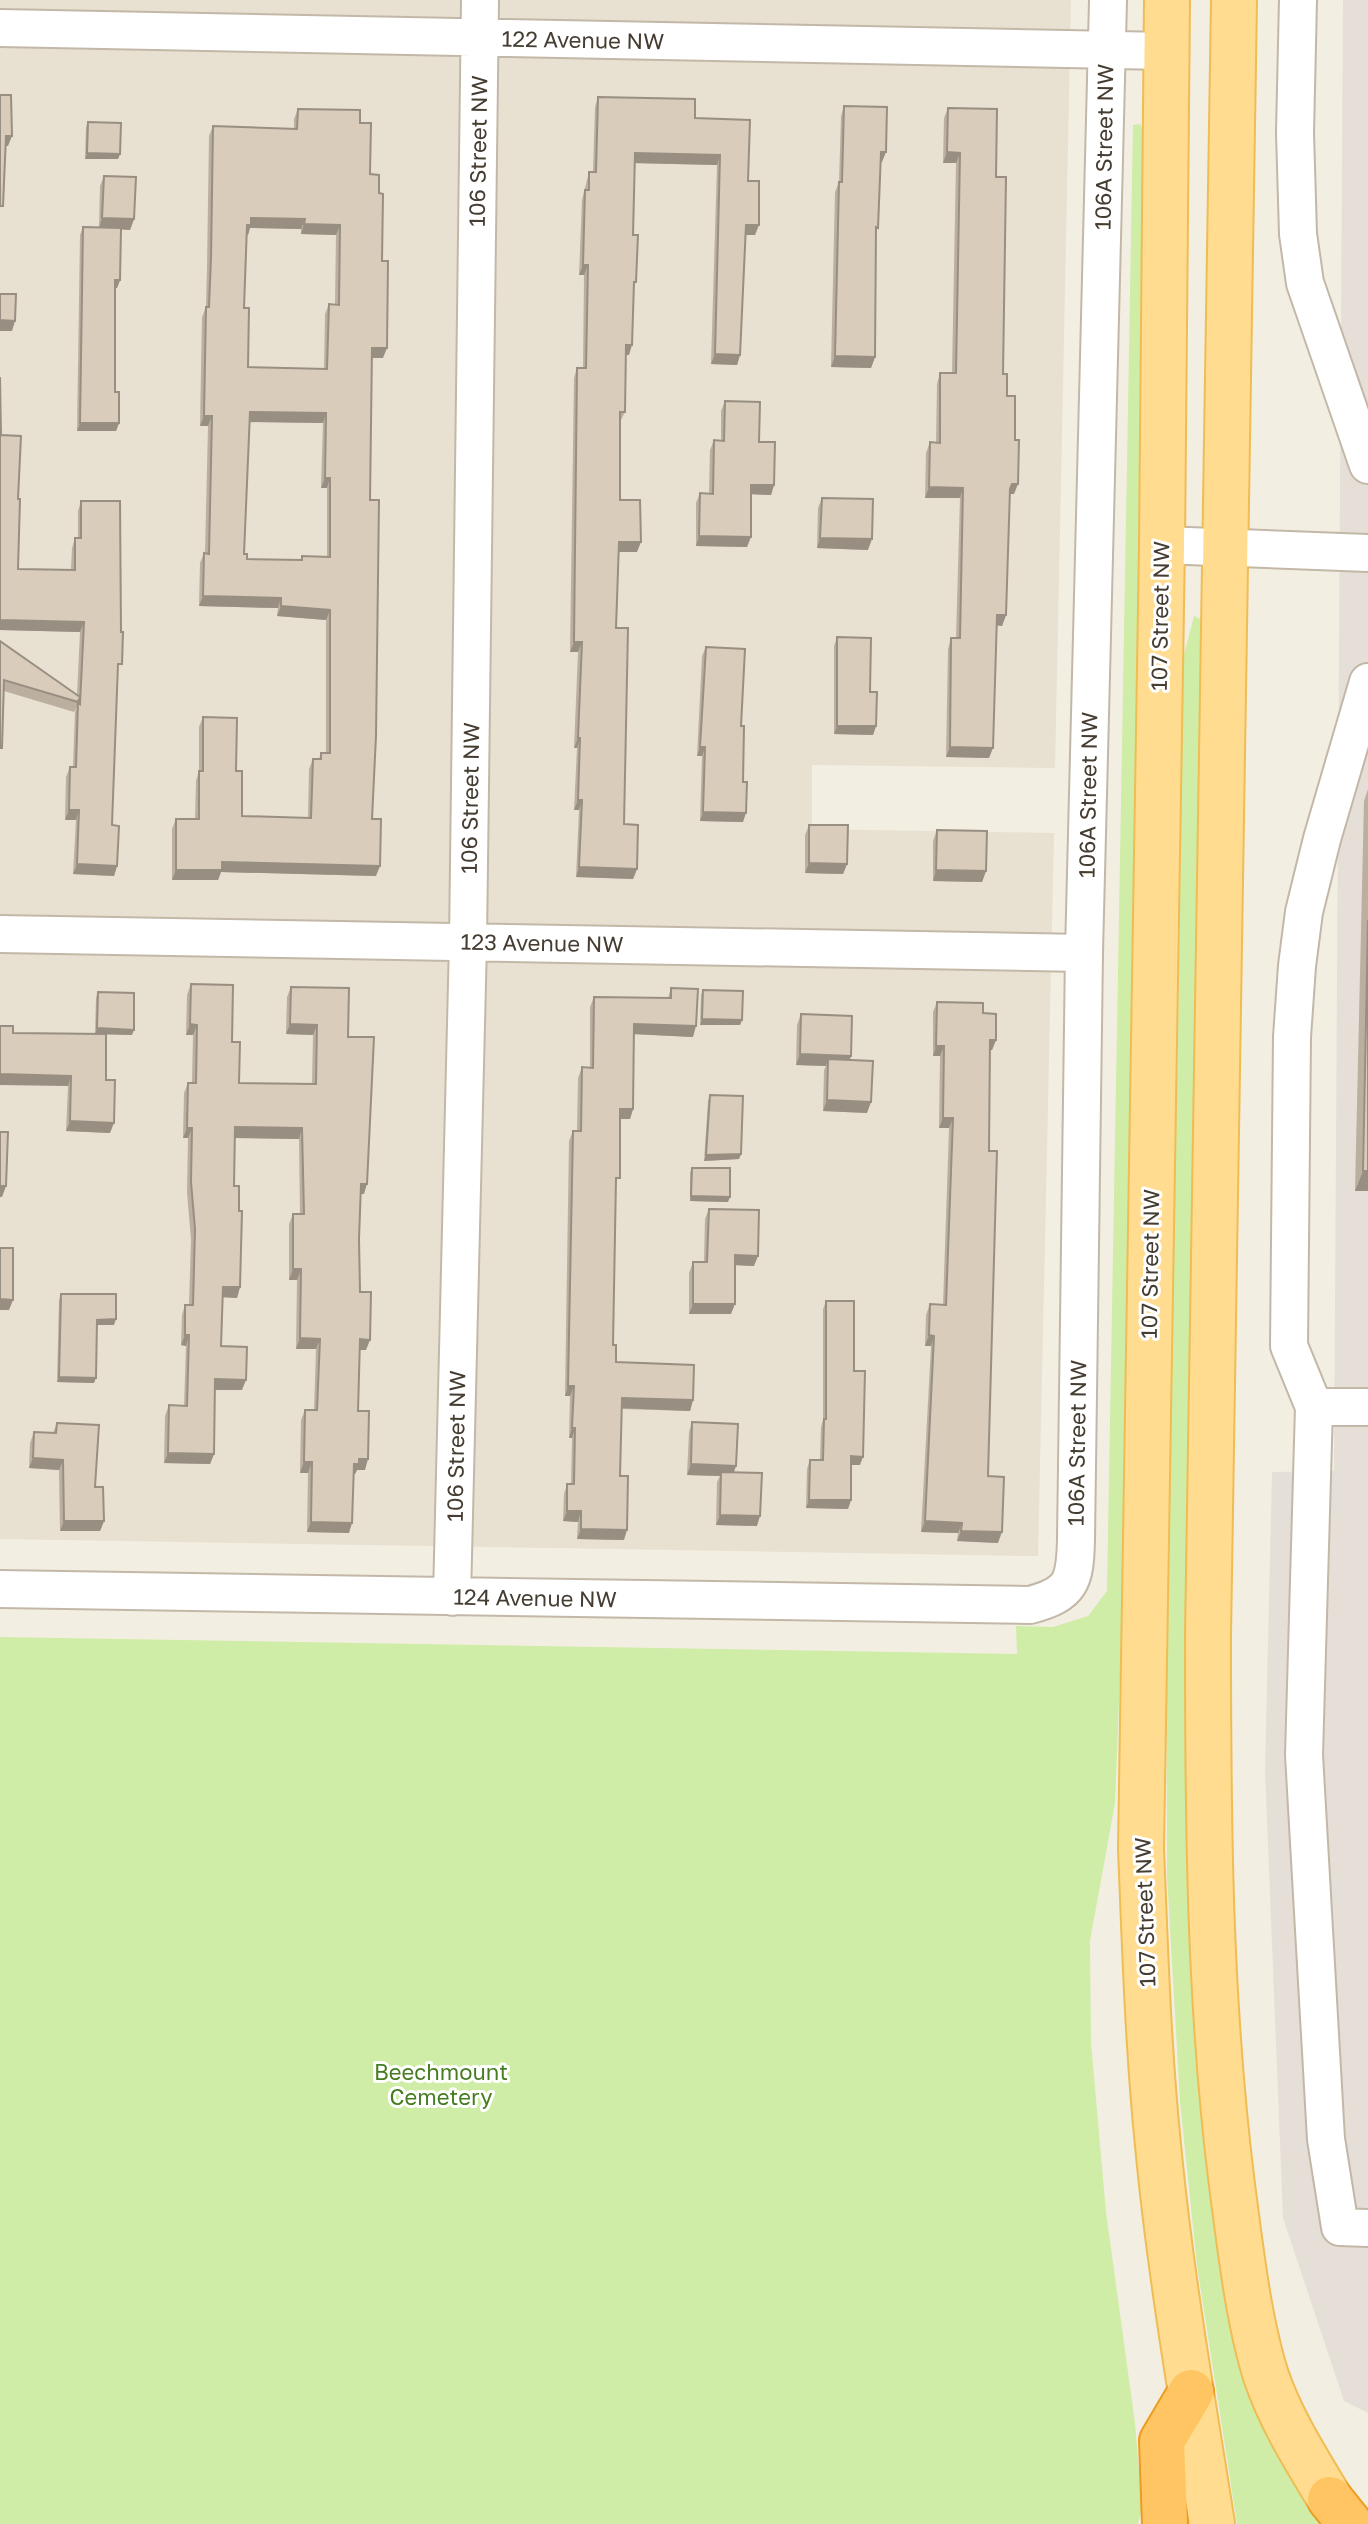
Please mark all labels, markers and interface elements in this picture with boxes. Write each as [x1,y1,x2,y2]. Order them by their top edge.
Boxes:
street label: 122 Avenue NW [501,25,665,54]
street label: 106A Street NW [1089,64,1118,230]
street label: 106 Street NW [463,75,492,227]
street label: 107 Street NW [1145,541,1174,691]
street label: 106A Street NW [1073,712,1102,878]
street label: 106 Street NW [455,722,484,874]
street label: 123 Avenue NW [460,928,624,957]
street label: 107 Street NW [1135,1189,1164,1339]
street label: 106A Street NW [1062,1360,1091,1526]
street label: 106 Street NW [441,1370,470,1522]
street label: 124 Avenue NW [453,1583,617,1612]
street label: 107 Street NW [1128,1837,1161,1987]
park label: Beechmount Cemetery [374,2058,508,2110]

